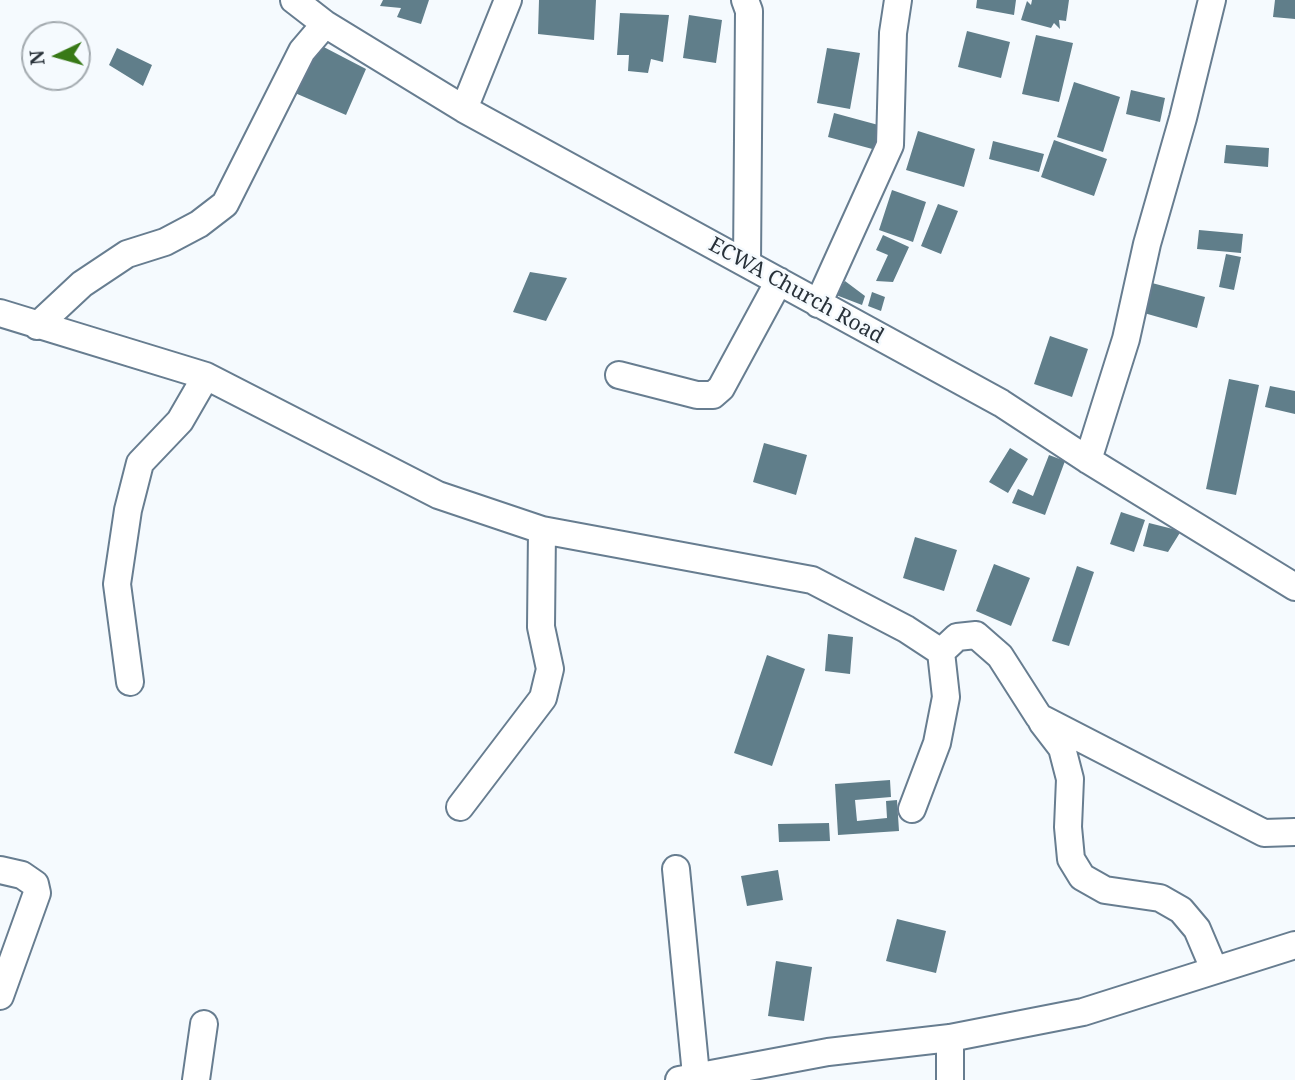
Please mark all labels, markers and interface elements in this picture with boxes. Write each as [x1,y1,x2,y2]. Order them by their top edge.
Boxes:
north arrow [21,21,91,91]
text: N [23,49,51,66]
street label: ECWA Church Road [704,232,888,350]

